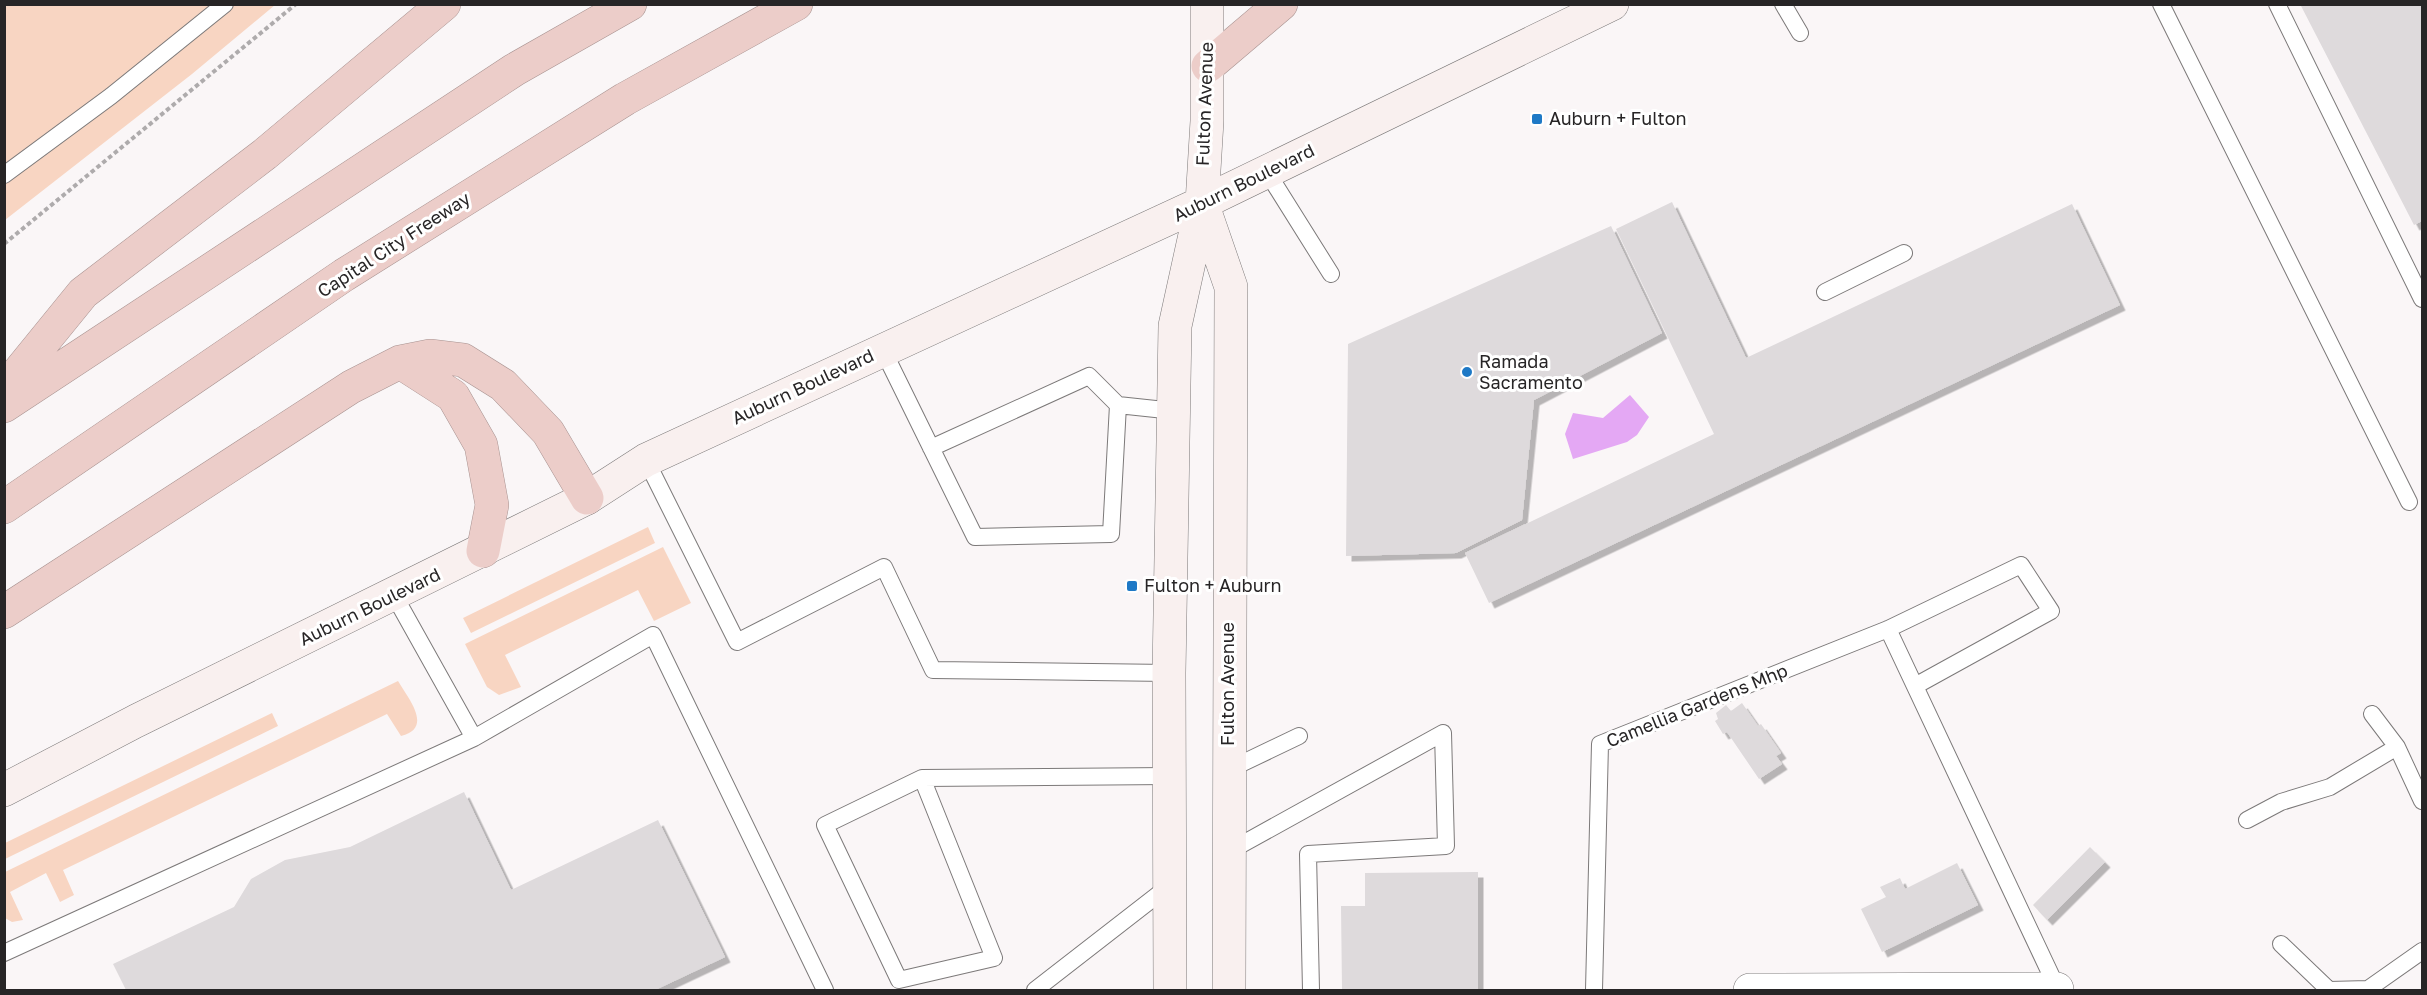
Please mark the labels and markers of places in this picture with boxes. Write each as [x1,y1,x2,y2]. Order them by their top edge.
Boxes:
place label: Auburn + Fulton [1549,107,1687,129]
marker: Auburn + Fulton [1530,112,1544,126]
place label: Ramada Sacramento [1479,350,1583,393]
marker: Ramada Sacramento [1460,365,1474,379]
place label: Fulton + Auburn [1144,574,1282,596]
marker: Fulton + Auburn [1125,579,1139,593]

